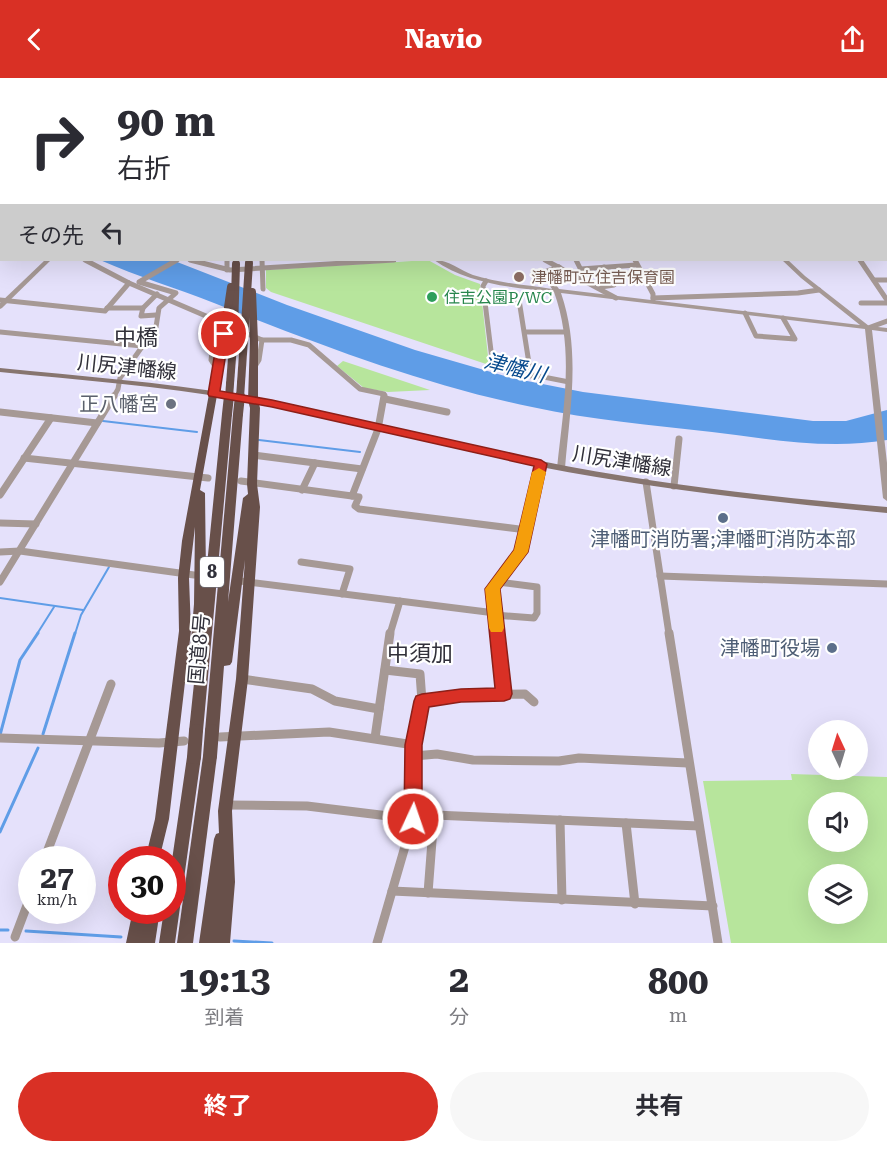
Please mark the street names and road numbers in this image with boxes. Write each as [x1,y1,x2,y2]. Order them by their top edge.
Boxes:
street label: 川尻津幡線 [76,350,178,384]
street label: 川尻津幡線 [571,441,673,481]
road number: 8 [200,557,224,587]
street label: 国道8号 [184,612,214,686]

